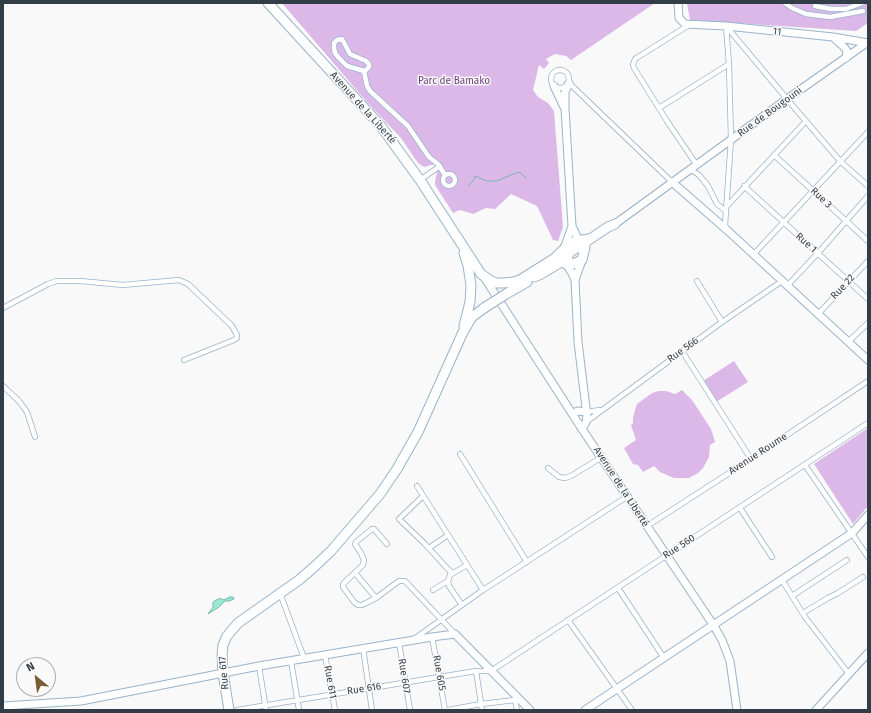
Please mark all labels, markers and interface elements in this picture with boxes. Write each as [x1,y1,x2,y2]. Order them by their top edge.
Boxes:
street label: 11 [772,26,782,38]
street label: Avenue de la Liberté [327,69,399,147]
park label: Parc de Bamako [418,75,490,87]
street label: Rue de Bougouni [735,84,805,140]
street label: Rue 3 [808,185,834,211]
street label: Rue 1 [793,230,819,256]
street label: Rue 22 [828,272,858,302]
street label: Rue 566 [665,335,701,365]
street label: Avenue Roume [726,431,790,477]
street label: Avenue de la Liberté [591,445,651,529]
street label: Rue 560 [661,532,697,562]
street label: Rue 605 [430,654,448,692]
street label: Rue 617 [217,656,231,690]
north arrow [16,657,56,697]
street label: Rue 607 [395,658,413,694]
text: N [24,659,37,674]
street label: Rue 611 [321,665,339,699]
street label: Rue 616 [346,680,382,698]

